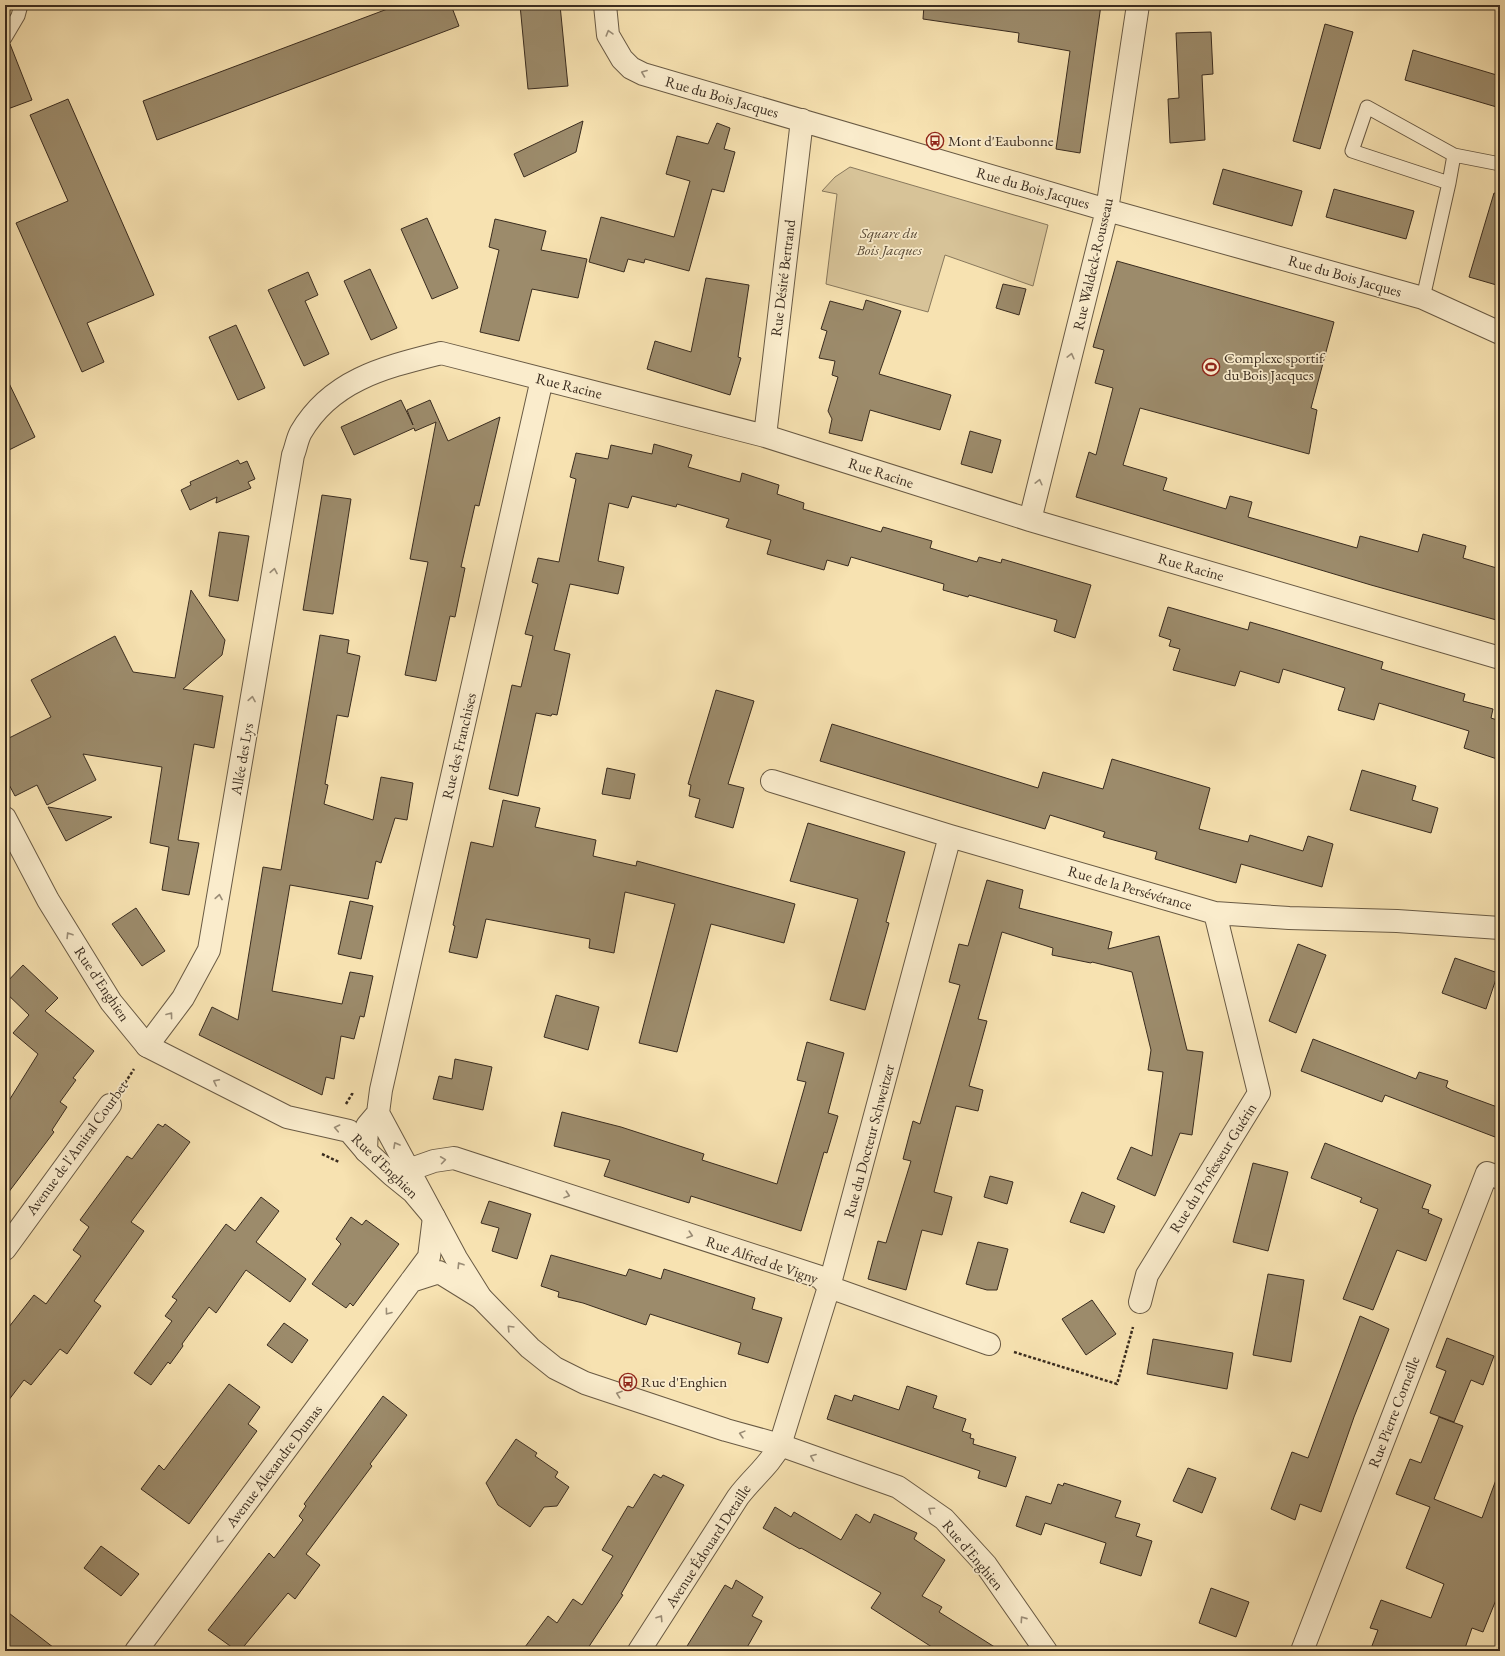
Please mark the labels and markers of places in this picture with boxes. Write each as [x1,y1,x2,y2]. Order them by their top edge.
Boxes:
bus stop icon: Mont d'Eaubonne [925,131,945,151]
place label: Mont d'Eaubonne [948,131,1054,150]
place label: Complexe sportif du Bois Jacques [1224,348,1326,384]
sports icon: Complexe sportif du Bois Jacques [1201,357,1221,377]
bus stop icon: Rue d'Enghien [618,1372,638,1392]
place label: Rue d'Enghien [641,1372,727,1391]

